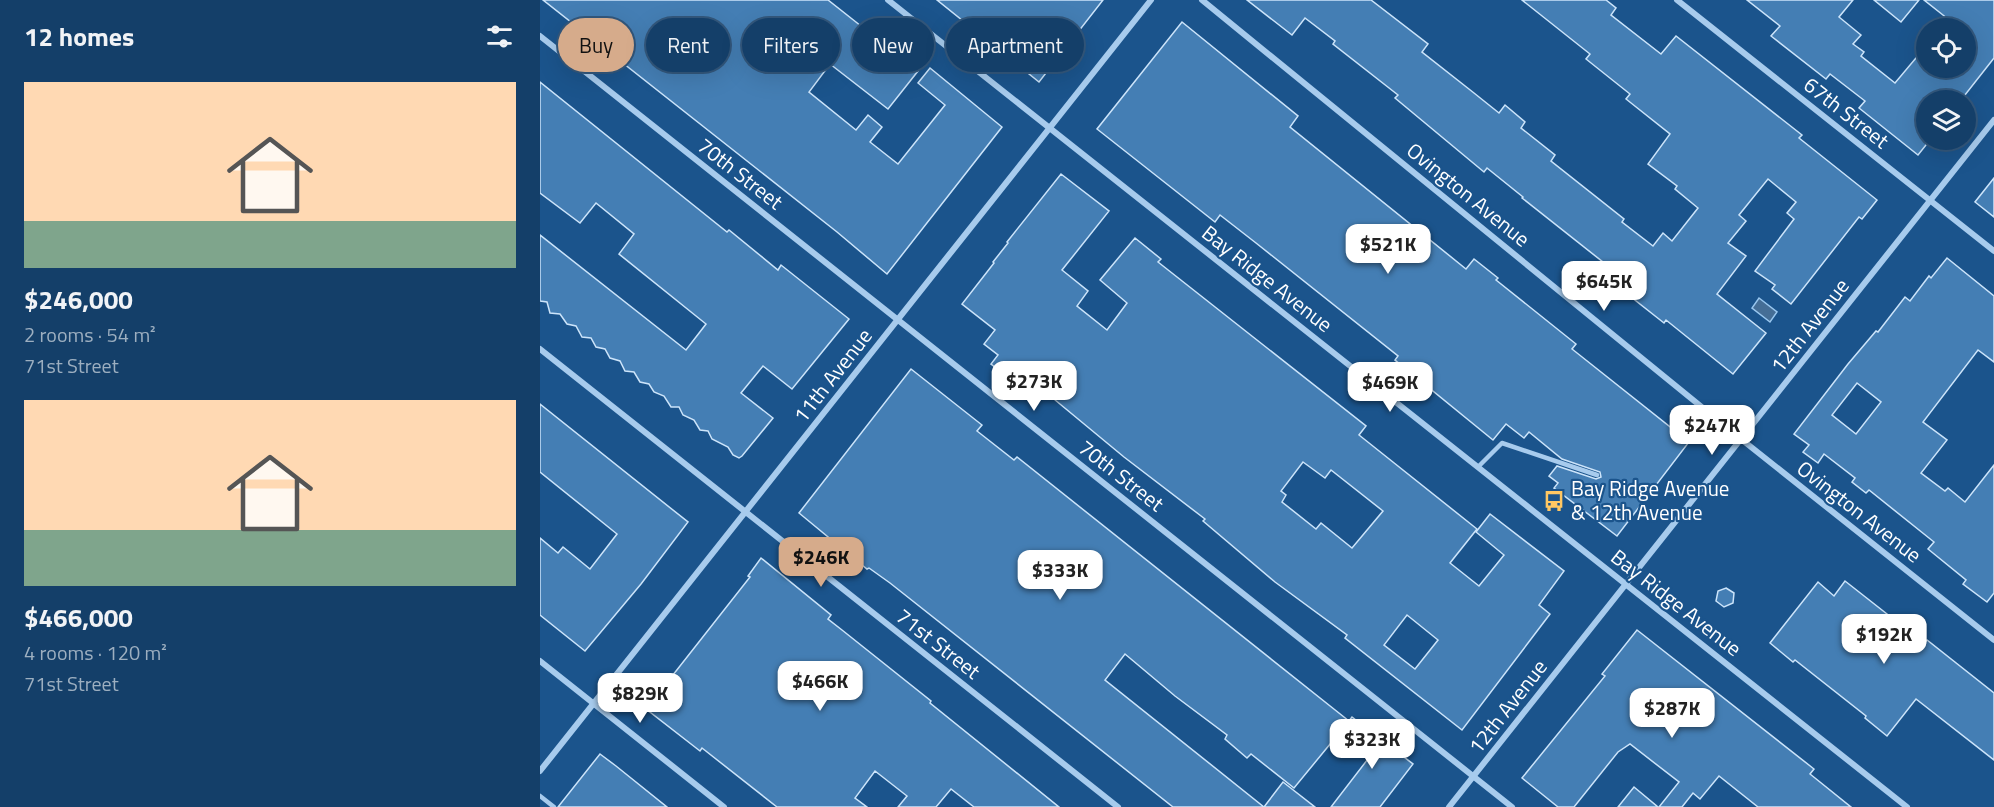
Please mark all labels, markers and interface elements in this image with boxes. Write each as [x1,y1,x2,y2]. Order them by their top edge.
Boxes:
text: 12 homes [24,17,134,56]
chip: Buy [558,18,634,72]
chip: Rent [646,18,730,72]
chip: Filters [742,18,840,72]
chip: New [852,18,934,72]
chip: Apartment [946,18,1084,72]
map controls [1916,18,1976,150]
button: locate [1916,18,1976,78]
icon: filters [483,20,516,53]
street label: 67th Street [1797,69,1897,156]
button: layers [1916,90,1976,150]
icon: home [216,121,324,229]
street label: 70th Street [691,130,791,217]
street label: Ovington Avenue [1400,134,1537,254]
street label: Bay Ridge Avenue [1195,217,1340,340]
pin: $521K [1346,224,1430,275]
text: $521K [1360,228,1416,259]
pin: $645K [1562,261,1646,312]
text: $645K [1576,265,1632,296]
street label: 12th Avenue [1762,271,1856,380]
text: $246,000 [24,280,133,319]
text: 2 rooms · 54 m² [24,319,156,350]
street label: 11th Avenue [785,321,879,430]
text: 71st Street [24,350,119,381]
pin: $273K [992,361,1076,412]
pin: $469K [1348,362,1432,413]
text: $273K [1006,365,1062,396]
text: $469K [1362,366,1418,397]
pin: $247K [1670,405,1754,456]
text: $247K [1684,409,1740,440]
street label: 70th Street [1072,432,1172,519]
icon: home [216,439,324,547]
street label: Ovington Avenue [1790,452,1929,570]
place label: Bay Ridge Avenue & 12th Avenue [1571,472,1729,528]
bus stop icon: Bay Ridge Avenue & 12th Avenue [1542,489,1566,513]
pin: $246K [779,537,863,588]
text: $246K [793,541,849,572]
street label: Bay Ridge Avenue [1604,541,1749,664]
pin: $333K [1018,550,1102,601]
text: $333K [1032,554,1088,585]
text: $466,000 [24,598,133,637]
street label: 71st Street [890,600,988,687]
pin: $192K [1842,614,1926,665]
text: $192K [1856,618,1912,649]
text: 4 rooms · 120 m² [24,637,167,668]
street label: 12th Avenue [1460,652,1554,761]
pin: $466K [778,661,862,712]
text: $466K [792,665,848,696]
text: 71st Street [24,668,119,699]
pin: $829K [598,673,682,724]
text: $829K [612,677,668,708]
pin: $287K [1630,688,1714,739]
text: $287K [1644,692,1700,723]
pin: $323K [1330,719,1414,770]
text: $323K [1344,723,1400,754]

